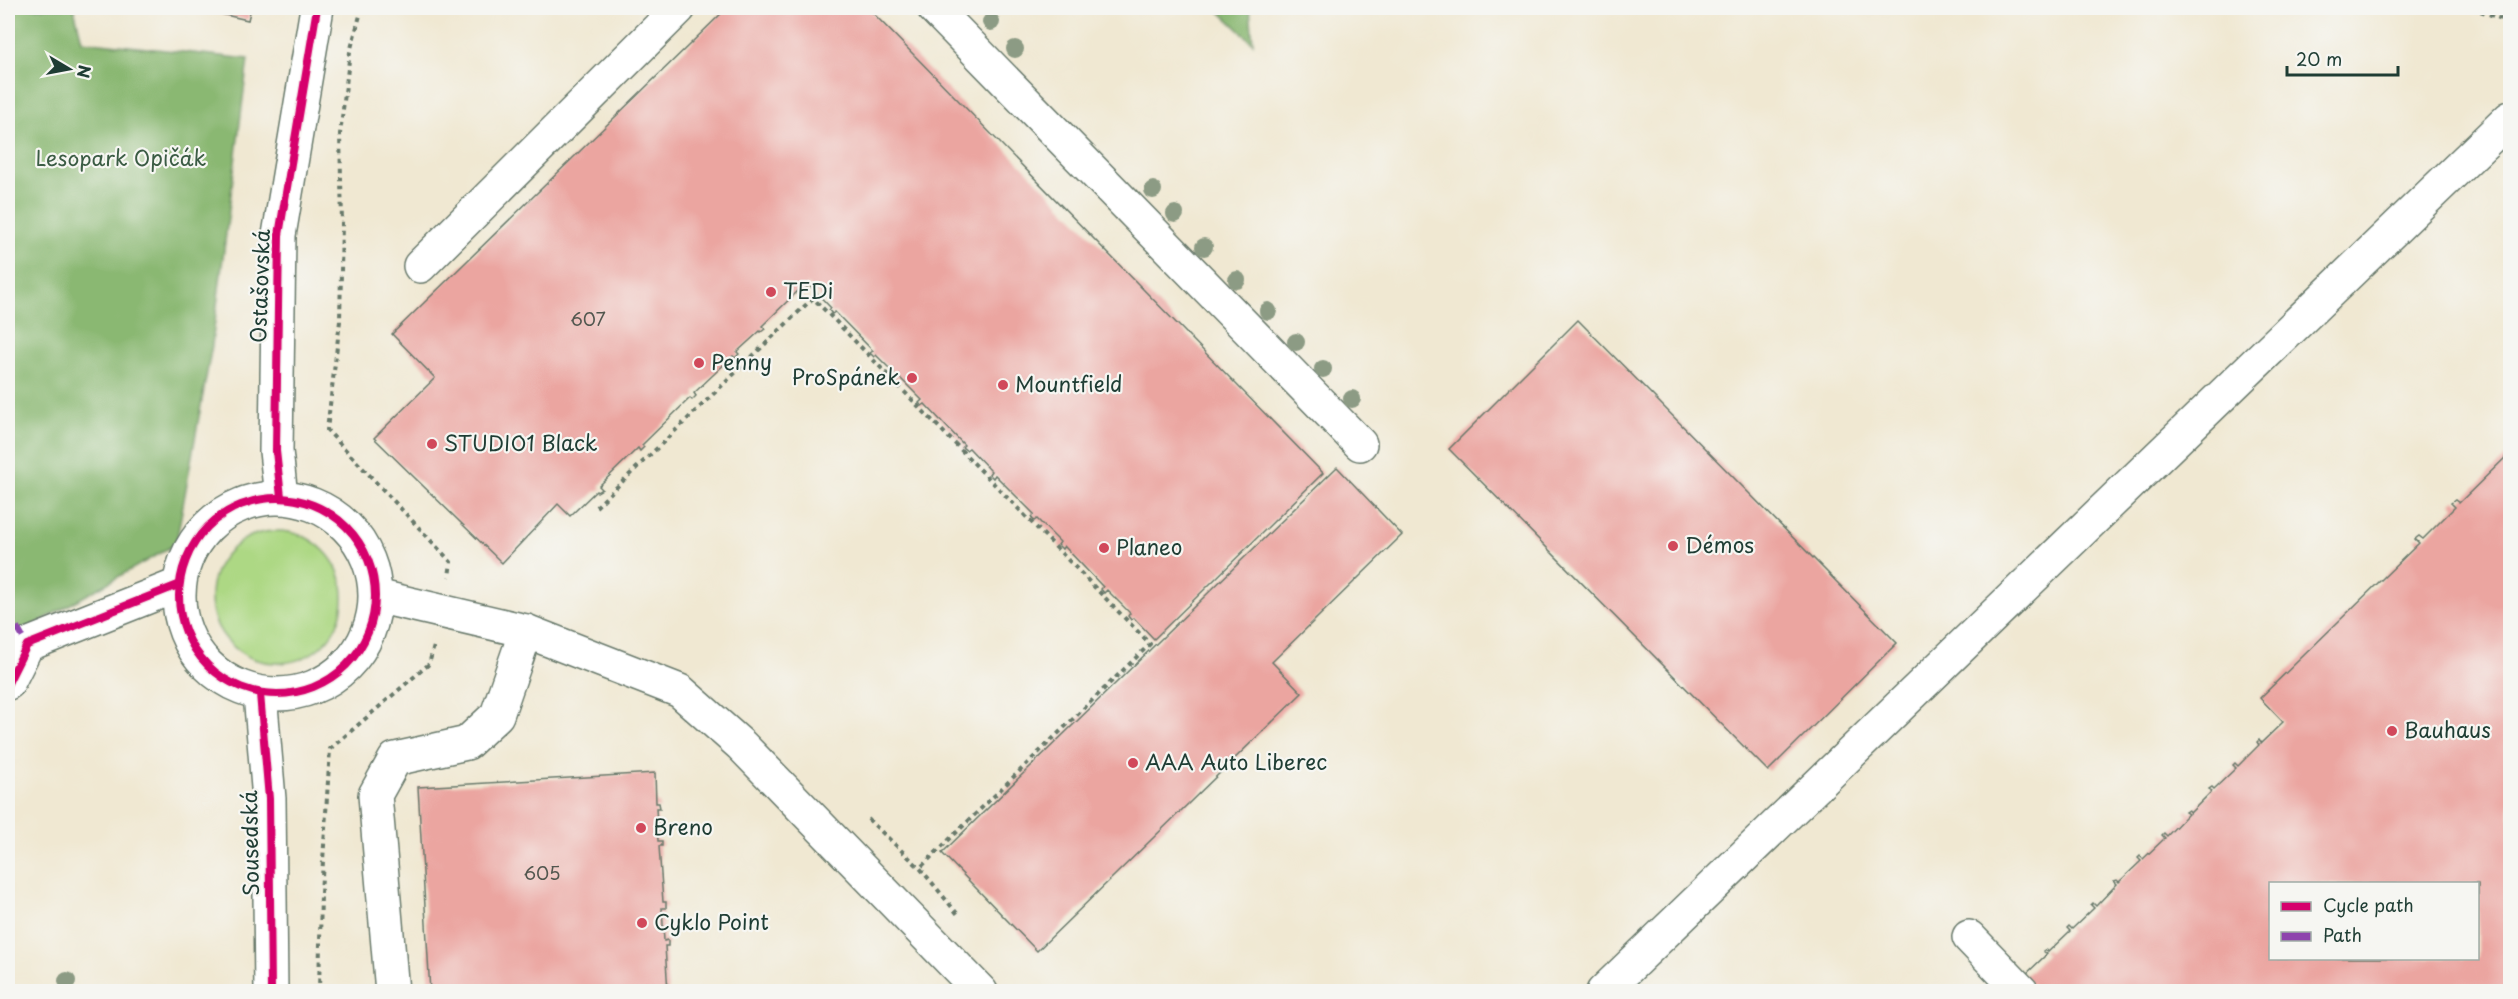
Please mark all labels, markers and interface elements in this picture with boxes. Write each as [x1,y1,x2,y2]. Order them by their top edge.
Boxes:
north arrow [39,39,99,99]
scale bar [2287,39,2398,77]
text: 20 m [2296,45,2342,72]
text: N [72,63,98,80]
park label: Lesopark Opičák [36,141,207,173]
street label: Ostašovská [241,228,277,343]
place label: TEDi [783,274,834,306]
marker: TEDi [764,285,778,299]
house number: 607 [570,305,606,332]
place label: Penny [711,345,772,377]
marker: Penny [692,356,706,370]
place label: ProSpánek [791,360,900,392]
place label: Mountfield [1015,367,1122,399]
marker: ProSpánek [905,371,919,385]
marker: Mountfield [996,378,1010,392]
place label: STUDIO1 Black [444,426,598,458]
marker: STUDIO1 Black [425,437,439,451]
place label: Démos [1685,528,1754,560]
place label: Planeo [1116,530,1182,562]
marker: Démos [1666,539,1680,553]
marker: Planeo [1097,541,1111,555]
place label: Bauhaus [2404,713,2491,745]
marker: Bauhaus [2385,724,2399,738]
place label: AAA Auto Liberec [1145,745,1327,777]
marker: AAA Auto Liberec [1126,756,1140,770]
street label: Sousedská [232,790,266,896]
place label: Breno [653,810,713,842]
marker: Breno [634,821,648,835]
house number: 605 [523,859,561,886]
legend [2269,882,2479,960]
text: Cycle path [2323,891,2414,918]
place label: Cyklo Point [654,905,769,937]
marker: Cyklo Point [635,916,649,930]
text: Path [2323,921,2362,948]

